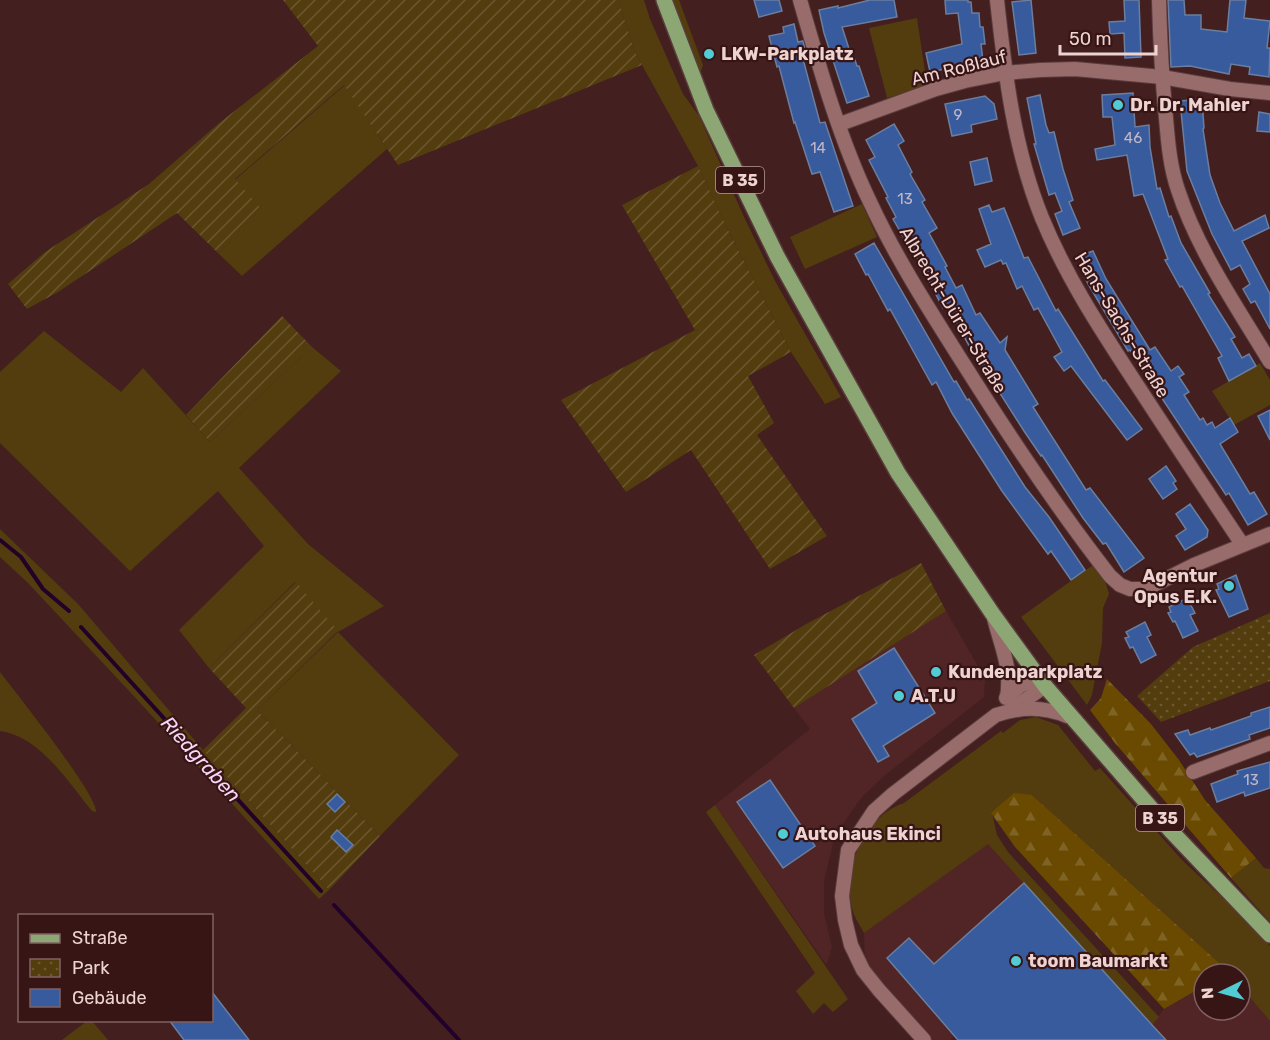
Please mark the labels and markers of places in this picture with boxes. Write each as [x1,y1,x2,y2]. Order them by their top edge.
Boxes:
place label: LKW-Parkplatz [721,43,854,65]
marker: LKW-Parkplatz [702,47,716,61]
place label: Dr. Dr. Mahler [1130,94,1249,116]
marker: Dr. Dr. Mahler [1111,98,1125,112]
place label: Agentur Opus E.K. [1134,565,1217,608]
marker: Agentur Opus E.K. [1222,579,1236,593]
place label: Kundenparkplatz [948,661,1102,683]
marker: Kundenparkplatz [929,665,943,679]
place label: A.T.U [911,685,956,707]
marker: A.T.U [892,689,906,703]
place label: Autohaus Ekinci [795,823,941,845]
marker: Autohaus Ekinci [776,827,790,841]
place label: toom Baumarkt [1028,950,1168,972]
marker: toom Baumarkt [1009,954,1023,968]

